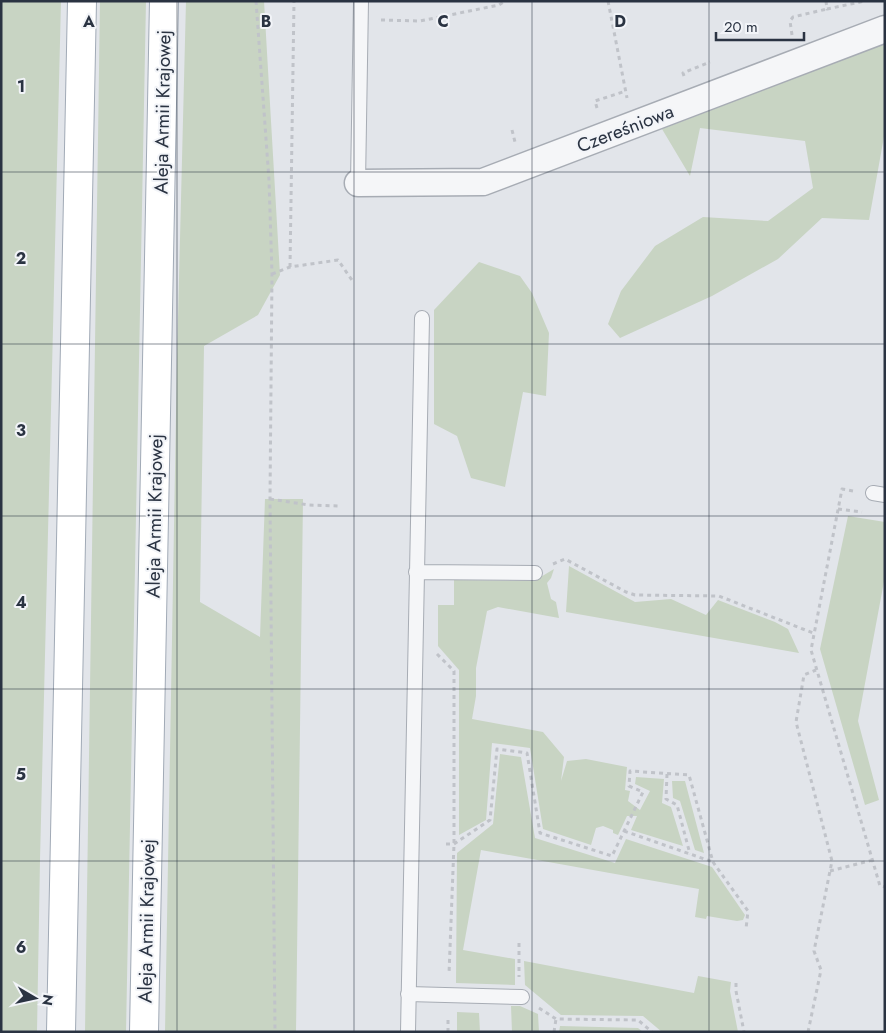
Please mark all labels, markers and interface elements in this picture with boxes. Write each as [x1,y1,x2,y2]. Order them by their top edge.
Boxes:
text: A [82,10,95,33]
text: B [261,10,271,33]
text: C [437,10,449,33]
text: D [614,10,626,33]
scale bar [716,10,804,42]
text: 20 m [724,16,758,38]
street label: Aleja Armii Krajowej [148,30,177,194]
text: 1 [17,75,25,98]
street label: Czereśniowa [573,98,678,159]
text: 2 [16,247,26,270]
text: 3 [16,419,26,442]
street label: Aleja Armii Krajowej [140,434,169,598]
text: 4 [15,591,27,614]
text: 5 [16,763,26,786]
street label: Aleja Armii Krajowej [132,839,161,1003]
text: 6 [16,936,26,959]
north arrow [10,973,60,1023]
text: N [37,993,59,1007]

